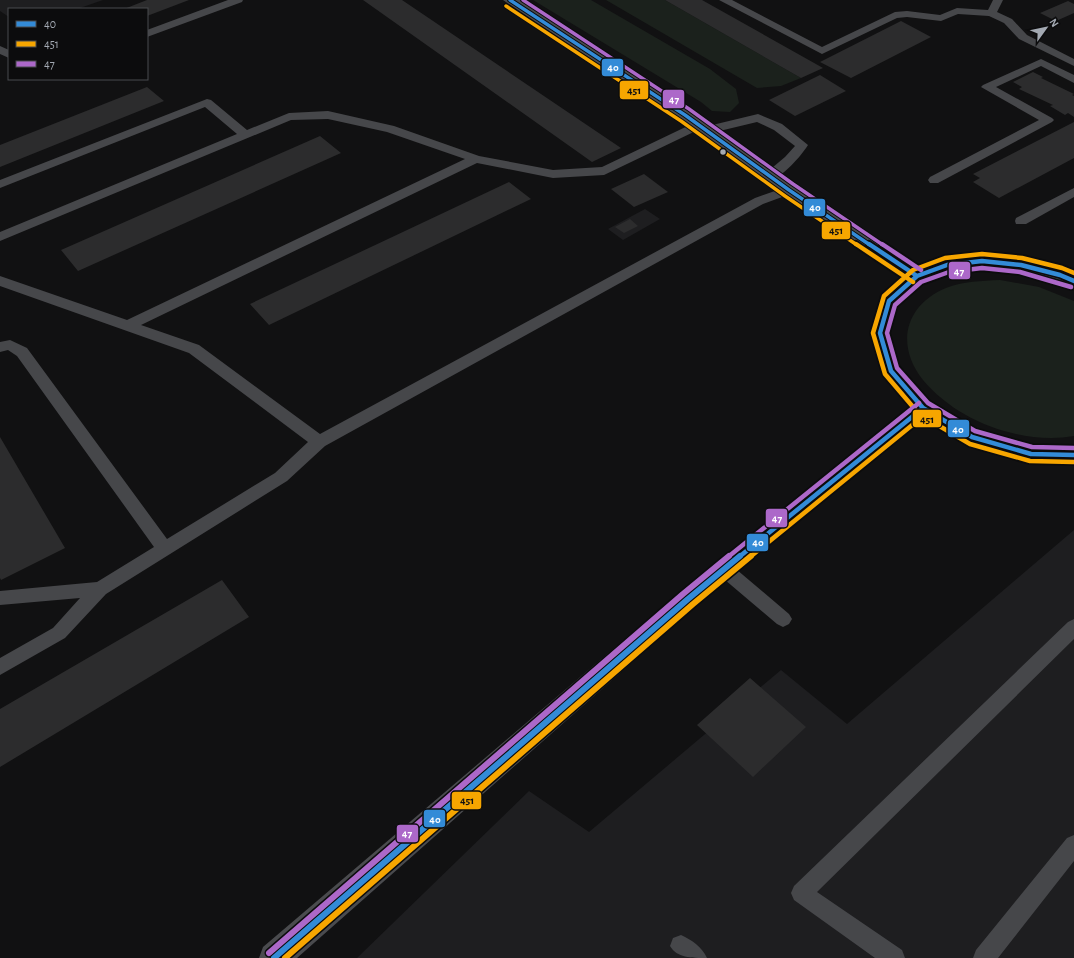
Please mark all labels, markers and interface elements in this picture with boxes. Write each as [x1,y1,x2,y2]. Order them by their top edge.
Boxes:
legend [8,8,148,80]
north arrow [1026,8,1066,48]
text: N [1047,17,1061,29]
text: 40 [44,18,56,30]
text: 451 [44,38,59,50]
text: 47 [44,58,55,70]
line badge: 40 [601,58,624,77]
text: 40 [607,62,619,73]
line badge: 451 [619,80,649,100]
text: 451 [627,85,641,96]
line badge: 47 [662,89,685,109]
text: 47 [669,94,679,105]
unlabelled marker [718,147,728,157]
line badge: 40 [803,198,826,217]
text: 40 [809,202,821,213]
line badge: 451 [821,221,851,240]
text: 451 [829,225,843,236]
line badge: 47 [948,261,971,280]
text: 47 [954,266,964,277]
line badge: 451 [912,409,942,428]
text: 451 [920,414,934,425]
line badge: 40 [947,419,970,438]
text: 40 [952,424,964,435]
line badge: 47 [765,508,788,528]
text: 47 [772,513,782,524]
line badge: 40 [746,533,769,552]
text: 40 [752,537,764,548]
line badge: 451 [451,791,482,810]
text: 451 [460,795,474,806]
line badge: 40 [423,809,446,828]
text: 40 [429,814,441,825]
line badge: 47 [396,824,419,843]
text: 47 [402,828,412,839]

